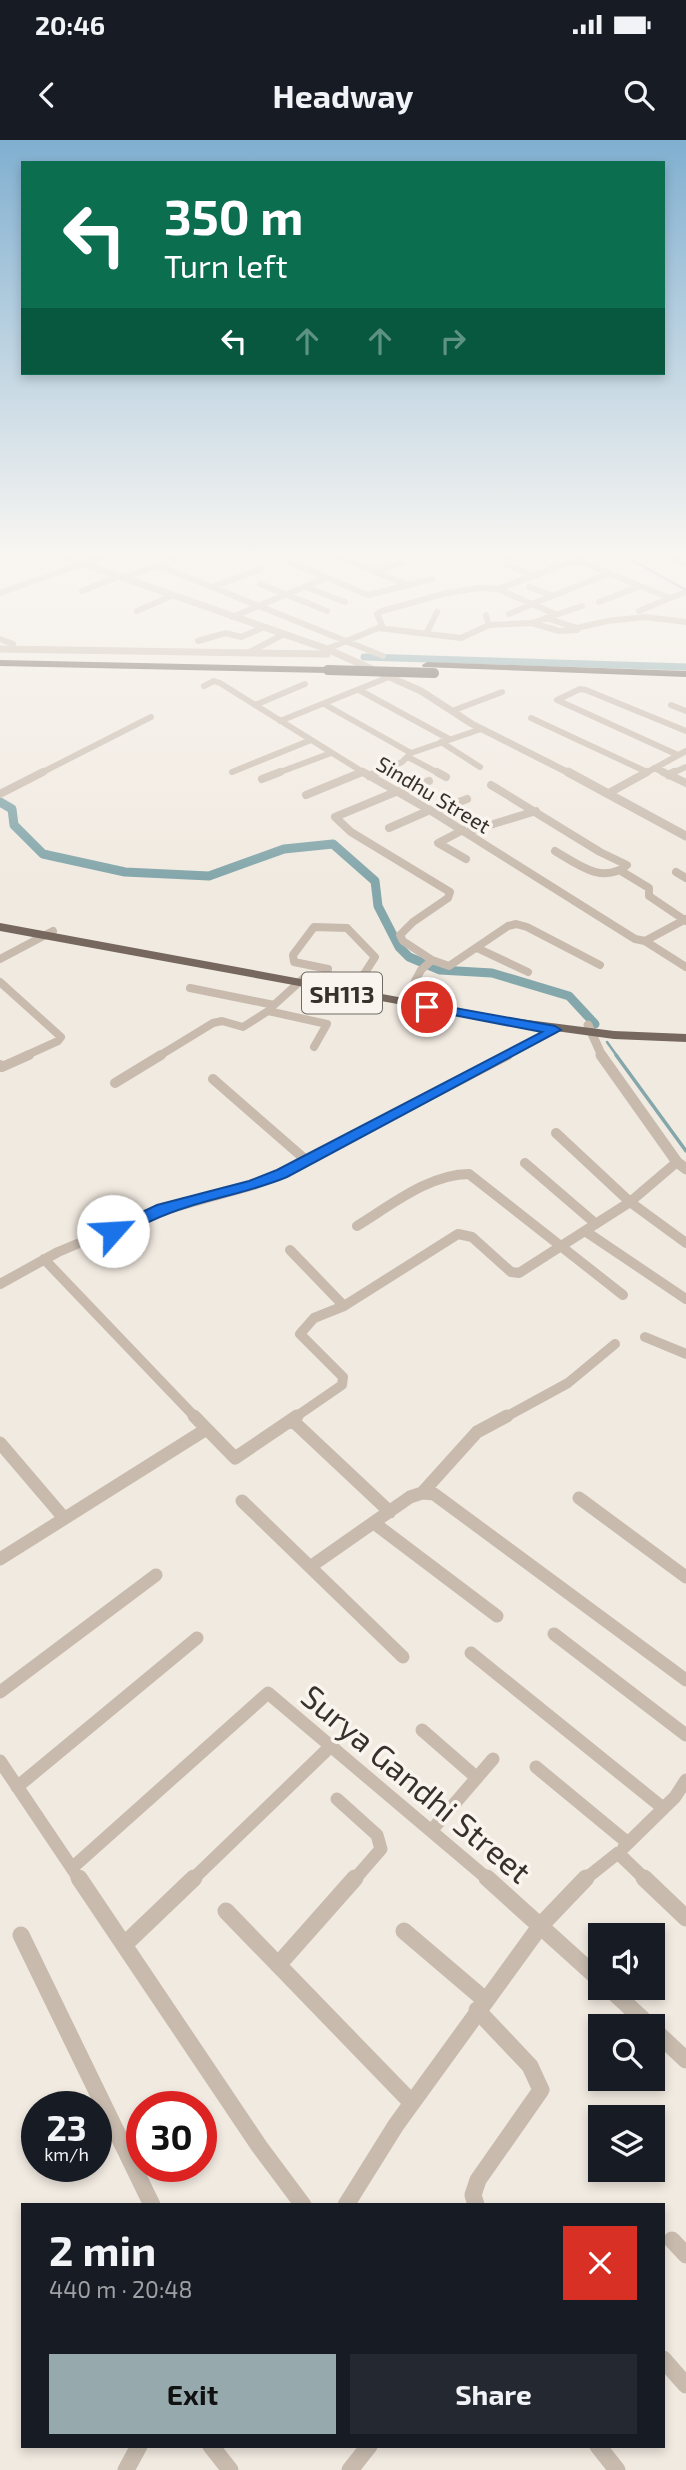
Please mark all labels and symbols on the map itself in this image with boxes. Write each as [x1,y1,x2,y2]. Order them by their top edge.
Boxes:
street label: Sindhu Street [373,750,495,838]
road number: SH113 [302,972,382,1014]
pin [397,977,457,1037]
position arrow [76,1194,150,1268]
street label: Surya Gandhi Street [295,1676,539,1890]
speed limit sign: 30 [126,2091,217,2182]

